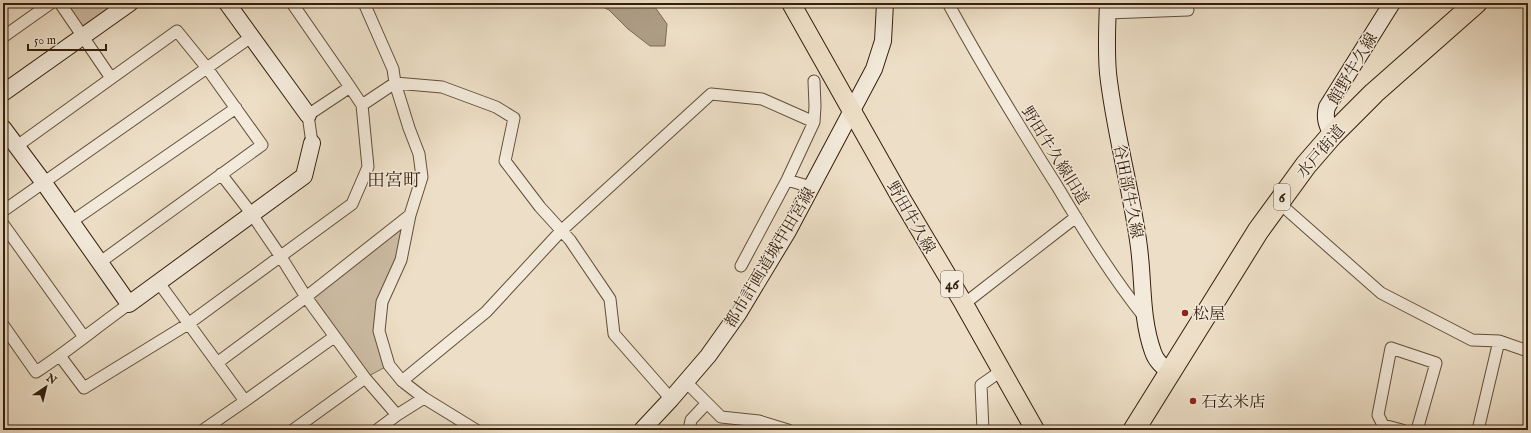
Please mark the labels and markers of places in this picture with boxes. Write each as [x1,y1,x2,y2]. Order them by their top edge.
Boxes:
place label: 松屋 [1193,305,1225,325]
marker: 松屋 [1180,308,1190,318]
place label: 石玄米店 [1201,393,1265,413]
marker: 石玄米店 [1188,396,1198,406]

